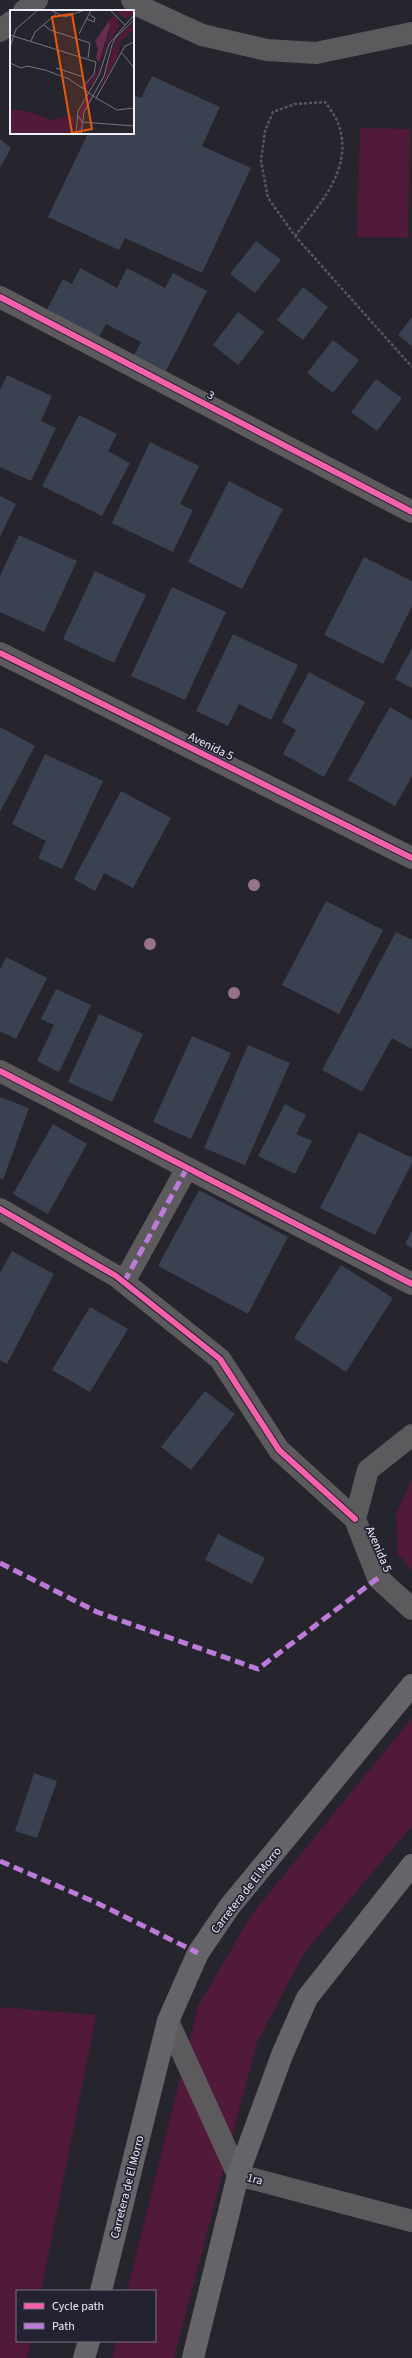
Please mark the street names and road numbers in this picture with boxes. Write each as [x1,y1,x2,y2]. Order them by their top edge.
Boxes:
street label: 3 [204,387,217,404]
street label: Avenida 5 [185,728,236,765]
street label: Avenida 5 [361,1524,396,1575]
street label: Carretera de El Morro [207,1843,286,1937]
street label: Carretera de El Morro [106,2134,149,2241]
street label: 1ra [245,2169,265,2190]

